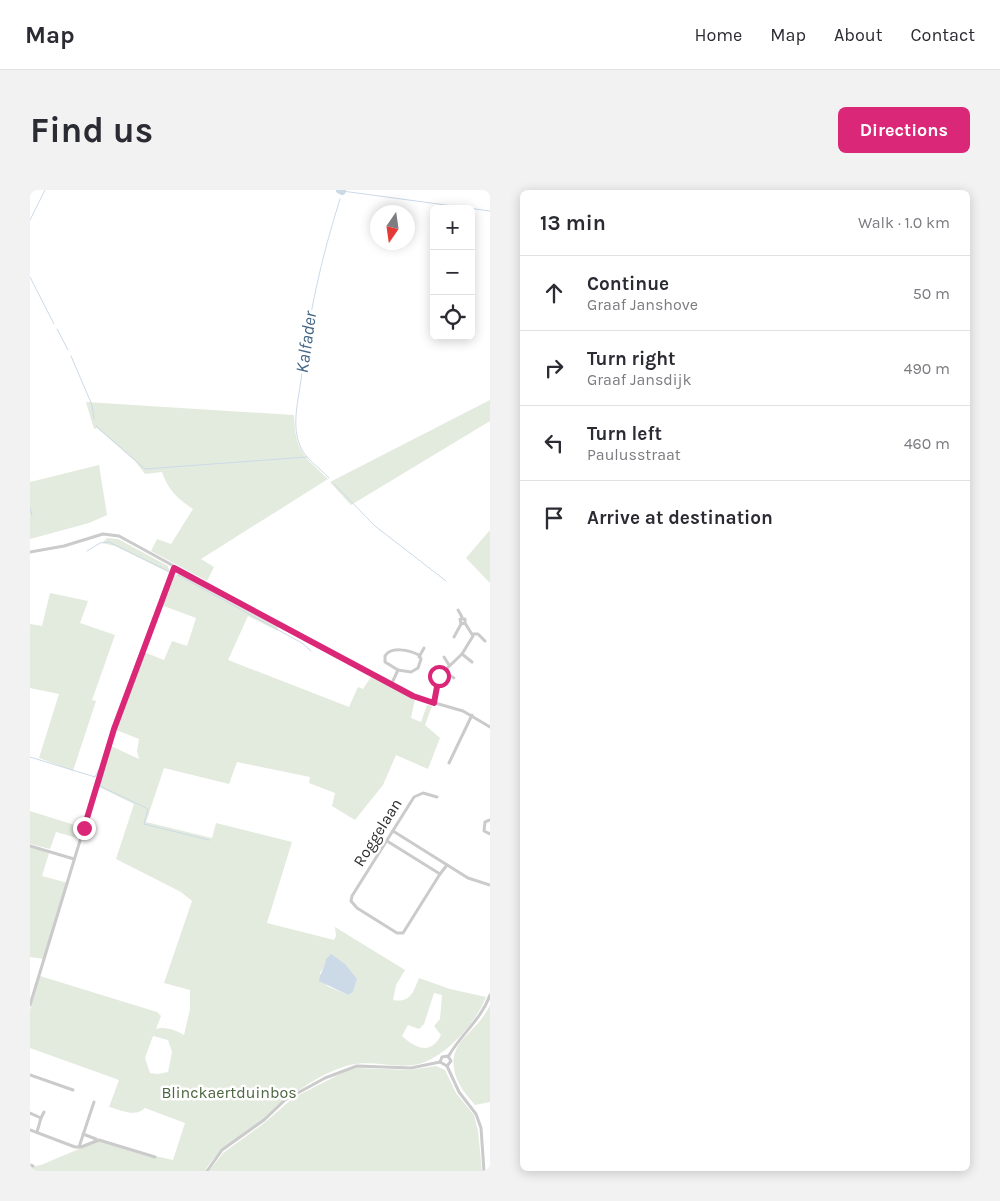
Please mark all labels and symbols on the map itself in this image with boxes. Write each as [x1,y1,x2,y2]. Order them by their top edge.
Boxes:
north arrow [370,205,415,250]
water label: Kalfader [291,309,321,374]
route start [428,665,451,688]
street label: Roggelaan [349,795,406,870]
route end [73,817,96,840]
park label: Blinckaertduinbos [161,1083,297,1102]

